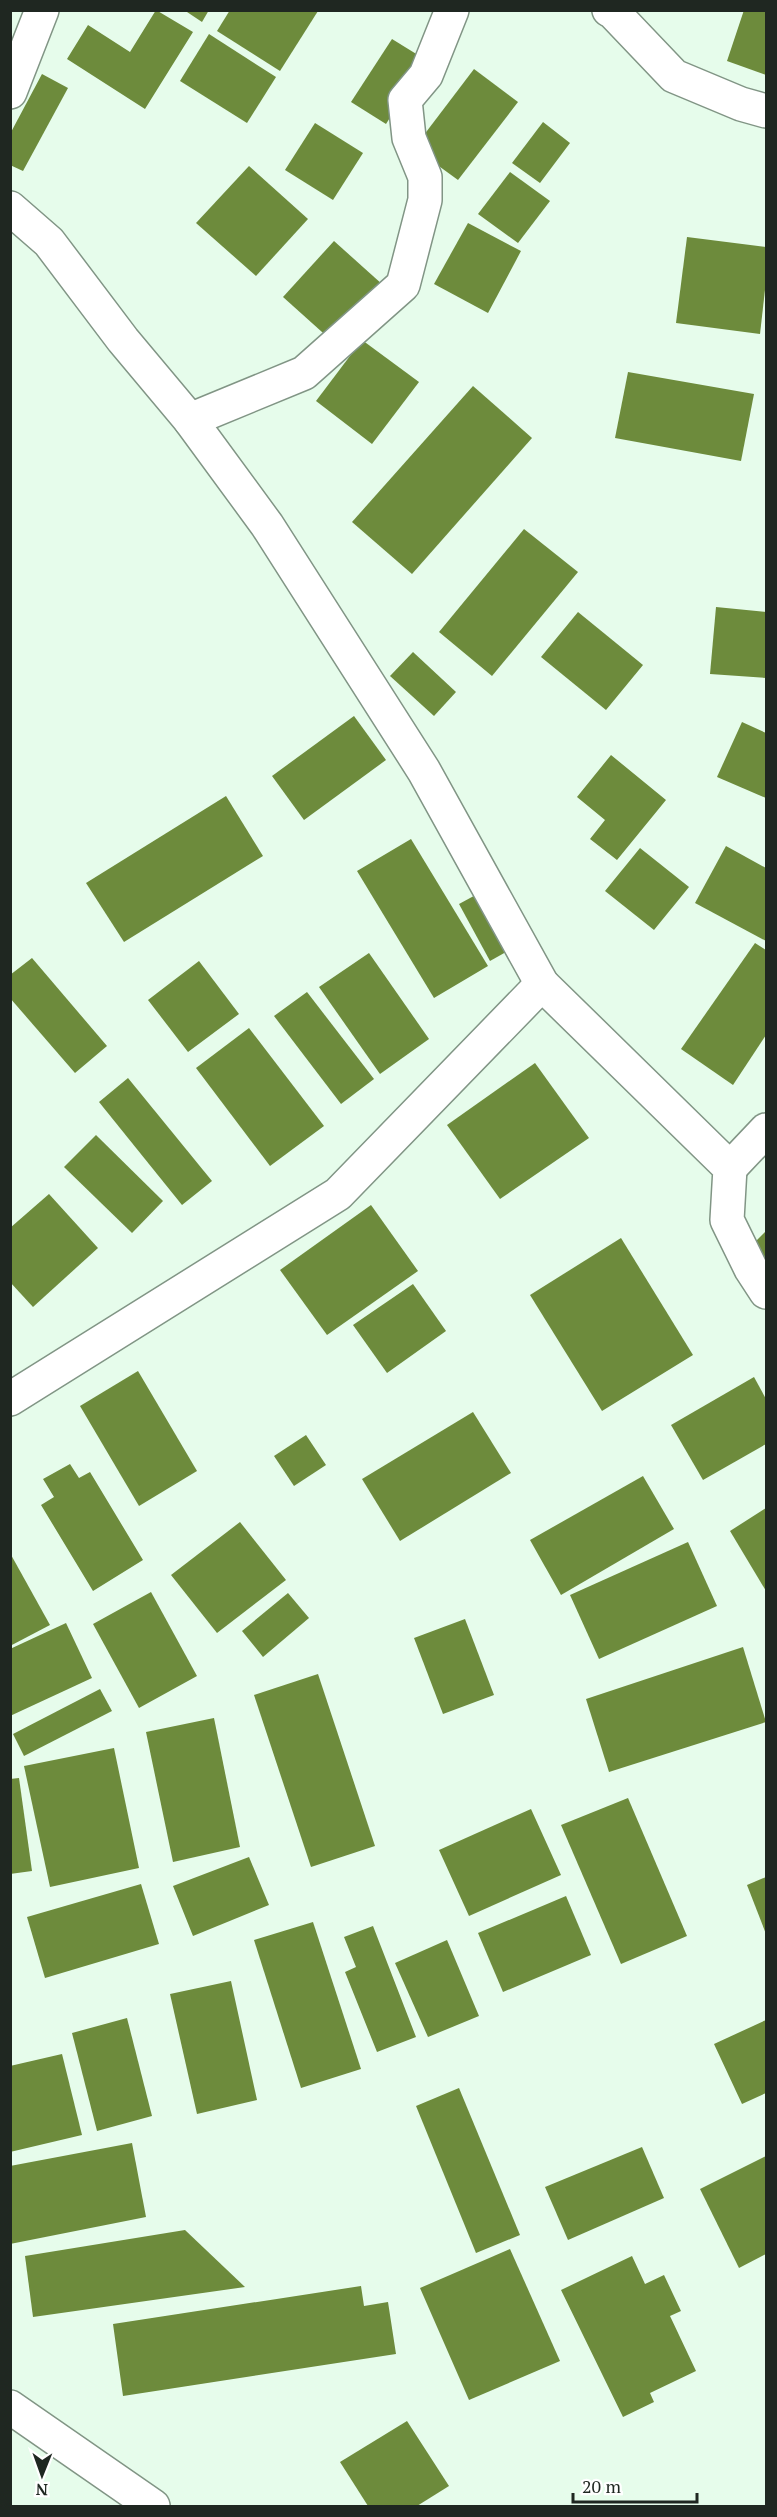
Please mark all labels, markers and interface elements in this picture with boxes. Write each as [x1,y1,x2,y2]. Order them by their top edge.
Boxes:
north arrow [12,2445,72,2505]
scale bar [573,2466,698,2504]
text: 20 m [582,2474,622,2498]
text: N [35,2479,48,2501]

